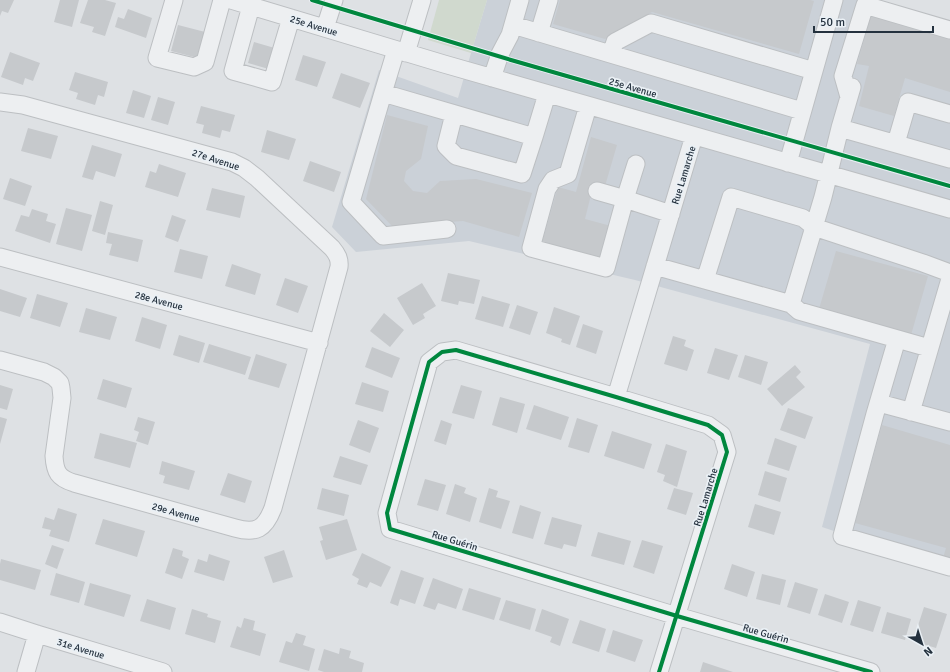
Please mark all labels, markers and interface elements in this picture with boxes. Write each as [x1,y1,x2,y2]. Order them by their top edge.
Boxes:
scale bar [814,8,933,34]
street label: 25e Avenue [288,13,339,39]
text: 50 m [820,15,845,30]
street label: 25e Avenue [607,75,658,101]
street label: Rue Lamarche [669,145,699,206]
street label: 27e Avenue [190,147,241,173]
street label: 28e Avenue [133,289,184,313]
street label: Rue Lamarche [691,467,721,528]
street label: 29e Avenue [150,500,201,526]
street label: Rue Guérin [430,528,479,554]
street label: Rue Guérin [741,622,790,646]
north arrow [902,624,942,664]
street label: 31e Avenue [55,636,106,662]
text: N [921,644,935,659]

